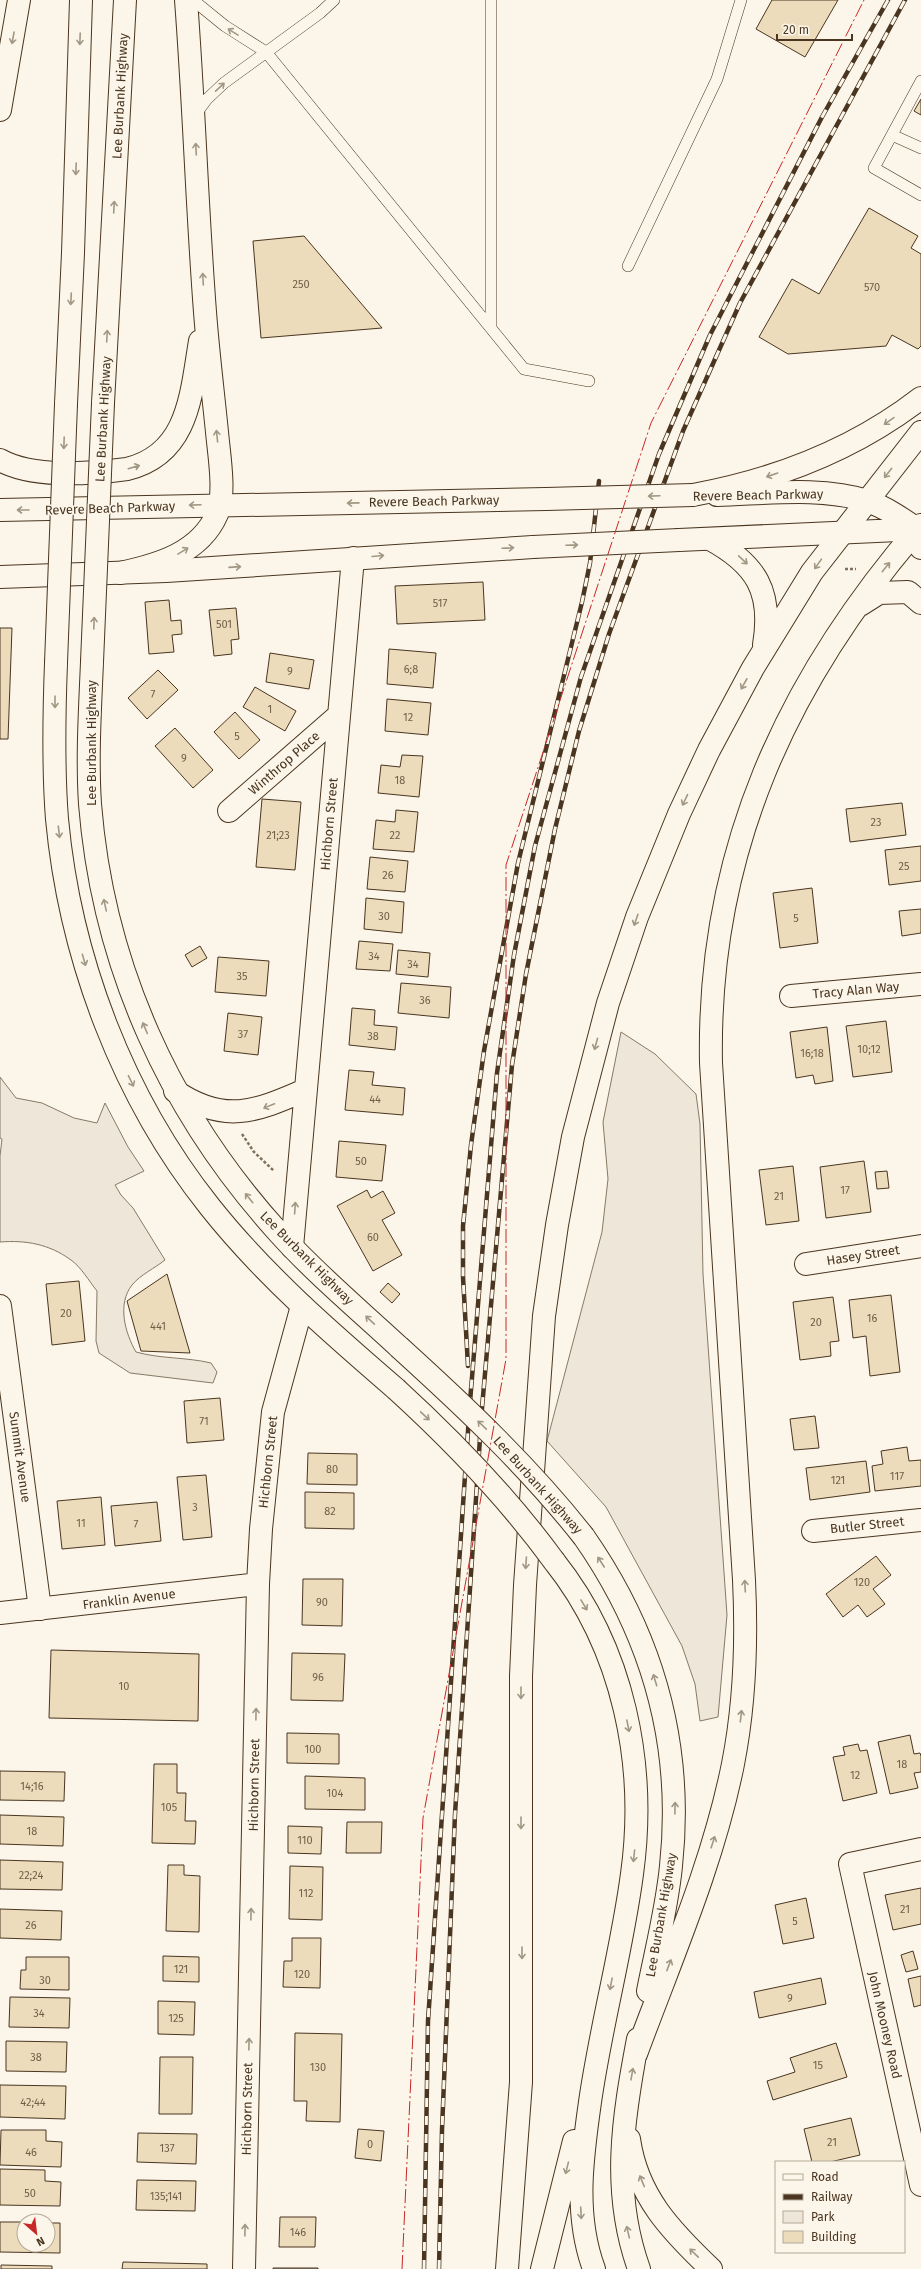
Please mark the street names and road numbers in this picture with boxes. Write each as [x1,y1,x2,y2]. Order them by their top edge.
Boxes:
street label: Lee Burbank Highway [109,32,131,159]
street label: Lee Burbank Highway [92,355,114,482]
street label: Revere Beach Parkway [693,486,824,504]
street label: Revere Beach Parkway [369,492,500,510]
street label: Revere Beach Parkway [45,498,176,518]
street label: Lee Burbank Highway [84,679,99,806]
street label: Winthrop Place [245,728,323,798]
street label: Hichborn Street [317,777,341,871]
street label: Tracy Alan Way [812,979,901,1001]
street label: Lee Burbank Highway [257,1208,357,1308]
street label: Hasey Street [825,1242,901,1268]
street label: Summit Avenue [6,1410,34,1504]
street label: Hichborn Street [256,1415,280,1509]
street label: Lee Burbank Highway [490,1433,586,1537]
street label: Butler Street [829,1514,905,1536]
street label: Franklin Avenue [82,1586,176,1612]
street label: Hichborn Street [246,1738,262,1832]
street label: Lee Burbank Highway [643,1851,679,1978]
street label: John Mooney Road [865,1970,905,2080]
street label: Hichborn Street [239,2062,255,2156]

